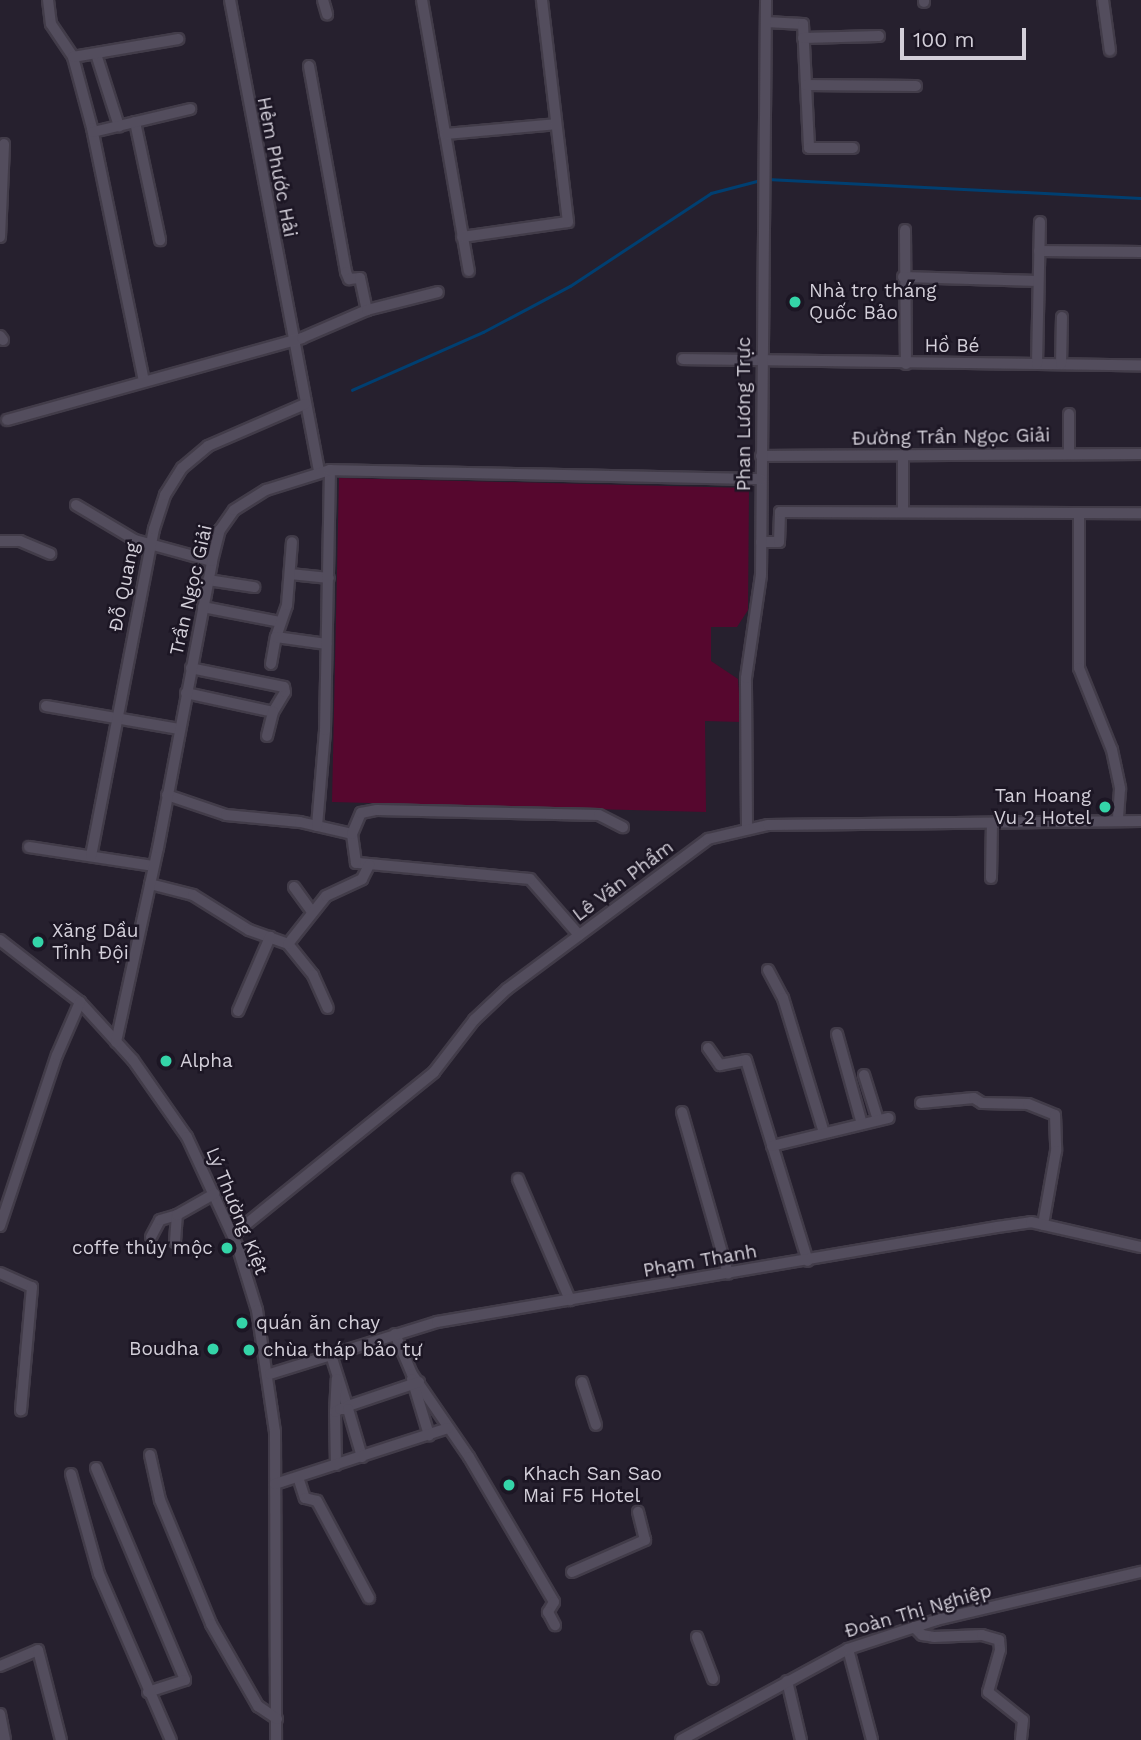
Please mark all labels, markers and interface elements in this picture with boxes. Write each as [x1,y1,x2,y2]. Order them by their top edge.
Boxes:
scale bar [903,14,1029,58]
text: 100 m [913,27,975,52]
street label: Hẻm Phước Hải [252,95,302,239]
place label: Nhà trọ tháng Quốc Bảo [809,280,937,324]
marker: Nhà trọ tháng Quốc Bảo [787,294,803,310]
street label: Hồ Bé [924,335,980,357]
street label: Phan Lương Trực [733,336,755,492]
street label: Đường Trần Ngọc Giải [851,424,1051,450]
street label: Trần Ngọc Giải [165,522,217,658]
street label: Đỗ Quang [104,540,144,634]
place label: Tan Hoang Vu 2 Hotel [994,785,1091,829]
marker: Tan Hoang Vu 2 Hotel [1097,799,1113,815]
street label: Lê Văn Phẩm [568,836,678,926]
place label: Xăng Dầu Tỉnh Đội [52,920,139,964]
marker: Xăng Dầu Tỉnh Đội [30,934,46,950]
place label: Alpha [180,1050,233,1072]
marker: Alpha [158,1053,174,1069]
street label: Lý Thường Kiệt [201,1143,273,1279]
place label: coffe thủy mộc [71,1237,213,1259]
marker: coffe thủy mộc [219,1240,235,1256]
street label: Phạm Thanh [641,1240,759,1282]
place label: quán ăn chay [256,1312,380,1334]
marker: quán ăn chay [234,1315,250,1331]
place label: Boudha [129,1338,199,1360]
place label: chùa tháp bảo tự [263,1339,423,1361]
marker: Boudha [205,1341,221,1357]
marker: chùa tháp bảo tự [241,1342,257,1358]
place label: Khach San Sao Mai F5 Hotel [523,1463,662,1507]
marker: Khach San Sao Mai F5 Hotel [501,1477,517,1493]
street label: Đoàn Thị Nghiệp [842,1579,994,1643]

